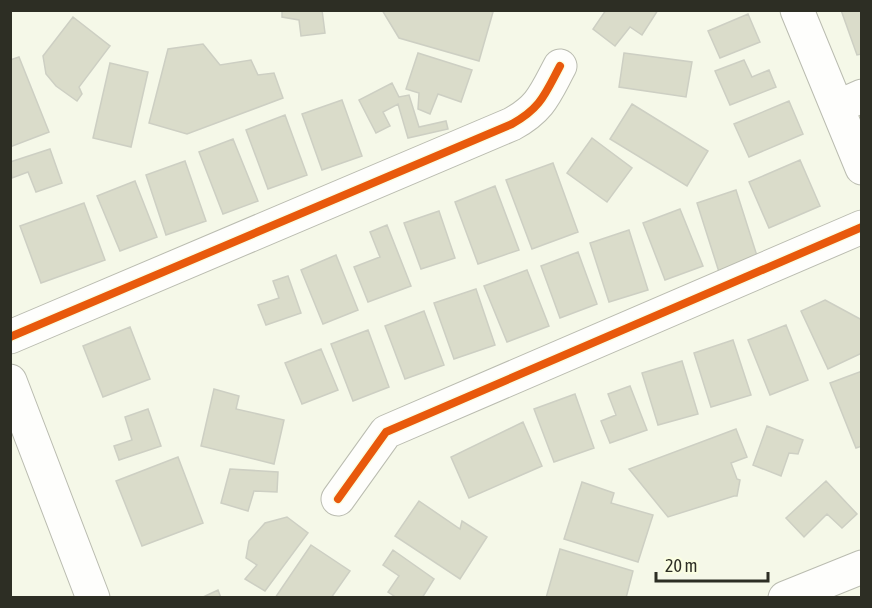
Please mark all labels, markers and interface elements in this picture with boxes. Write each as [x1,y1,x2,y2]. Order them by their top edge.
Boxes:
scale bar [656,545,768,583]
text: 20 m [665,555,697,576]

